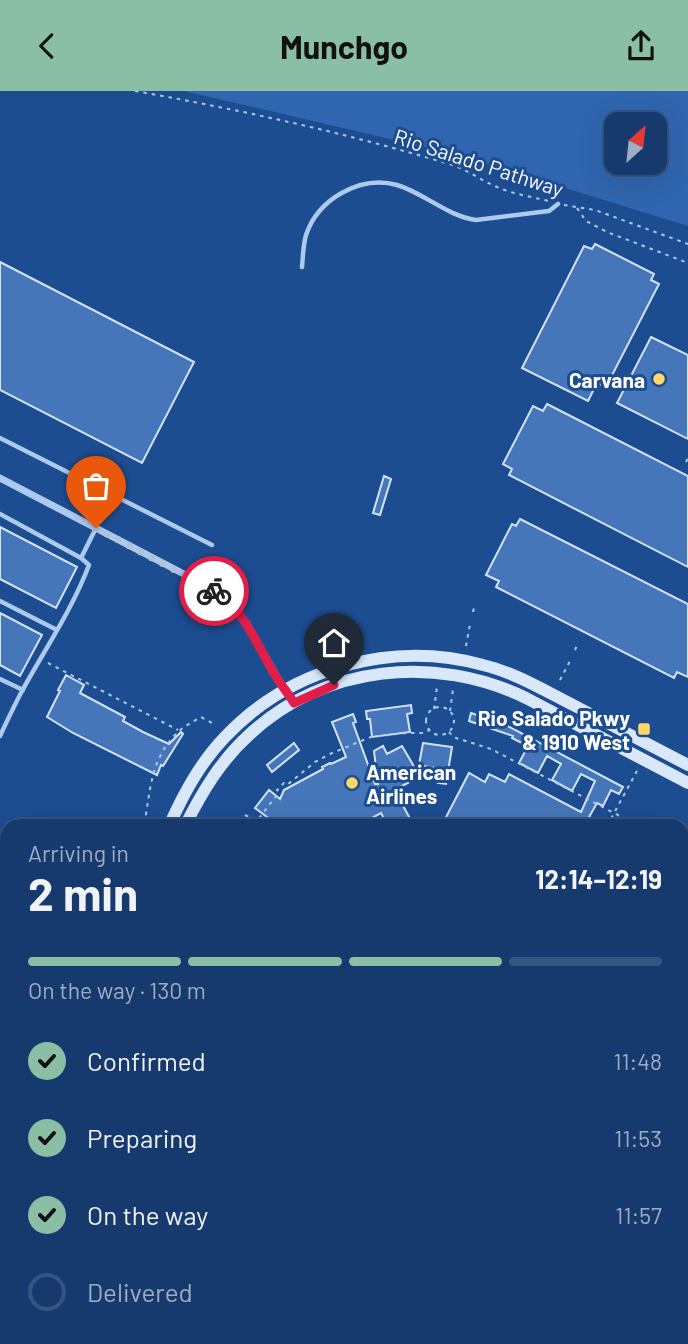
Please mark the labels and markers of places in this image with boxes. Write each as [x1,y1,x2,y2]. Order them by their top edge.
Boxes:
place label: Carvana [569,367,645,392]
marker: Carvana [651,371,667,387]
pin [66,456,126,528]
pin [304,613,364,685]
place label: Rio Salado Pkwy & 1910 West [478,705,630,754]
marker: Rio Salado Pkwy & 1910 West [636,721,652,737]
place label: American Airlines [366,759,456,808]
marker: American Airlines [344,775,360,791]

